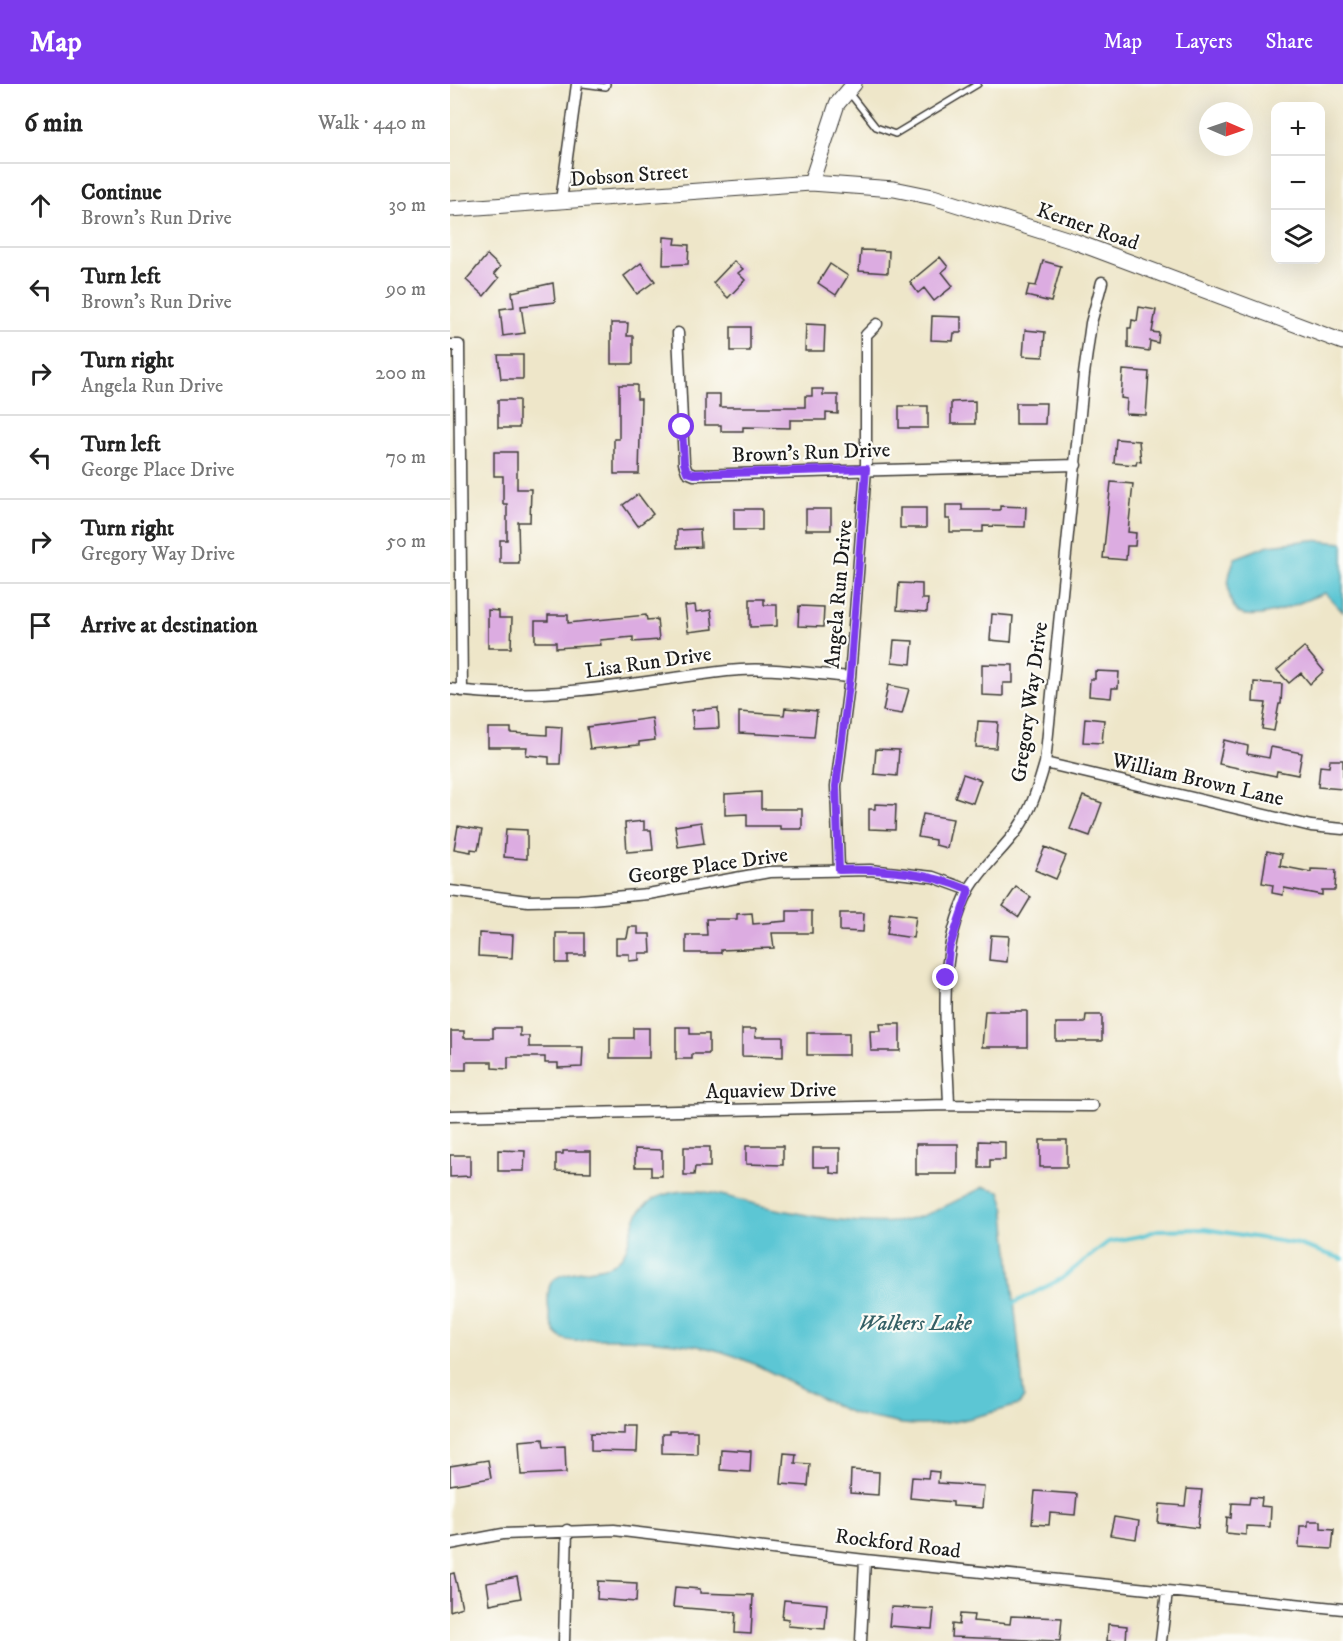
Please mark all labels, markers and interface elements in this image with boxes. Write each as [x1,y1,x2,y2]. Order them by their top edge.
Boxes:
text: Map [30,25,82,60]
text: Map [1103,29,1142,55]
text: Layers [1175,29,1233,55]
text: Share [1266,29,1313,55]
north arrow [1199,102,1253,156]
map controls [1271,102,1325,264]
button: + [1271,102,1325,156]
text: 6 min [24,107,83,140]
text: Walk · 440 m [318,111,426,136]
button: − [1271,156,1325,210]
street label: Dobson Street [569,159,689,193]
text: Continue [81,179,162,206]
icon: ahead [24,189,57,222]
text: 30 m [388,193,426,218]
street label: Kerner Road [1033,197,1143,257]
text: Brown's Run Drive [81,206,232,231]
button: layers [1271,210,1325,264]
text: Turn left [81,263,161,290]
icon: left [24,273,57,306]
text: 90 m [386,277,426,302]
text: Brown's Run Drive [81,290,232,315]
text: Turn right [81,347,174,374]
icon: right [24,357,57,390]
text: 200 m [375,361,426,386]
text: Angela Run Drive [81,374,223,399]
route start [668,413,694,439]
text: Turn left [81,431,161,458]
street label: Brown's Run Drive [731,437,891,469]
icon: left [24,441,57,474]
text: 70 m [385,445,426,470]
text: George Place Drive [81,458,234,483]
text: Turn right [81,515,174,542]
street label: Angela Run Drive [820,518,858,670]
icon: right [24,525,57,558]
text: 50 m [386,529,426,554]
text: Gregory Way Drive [81,542,235,567]
icon: arrive [24,609,57,642]
text: Arrive at destination [81,612,258,639]
street label: Gregory Way Drive [1006,620,1054,784]
street label: Lisa Run Drive [583,641,713,685]
street label: William Brown Lane [1108,747,1287,812]
street label: George Place Drive [627,842,790,890]
route end [932,964,958,990]
street label: Aquaview Drive [705,1077,837,1105]
water label: Walkers Lake [859,1310,972,1337]
street label: Rockford Road [834,1523,963,1565]

